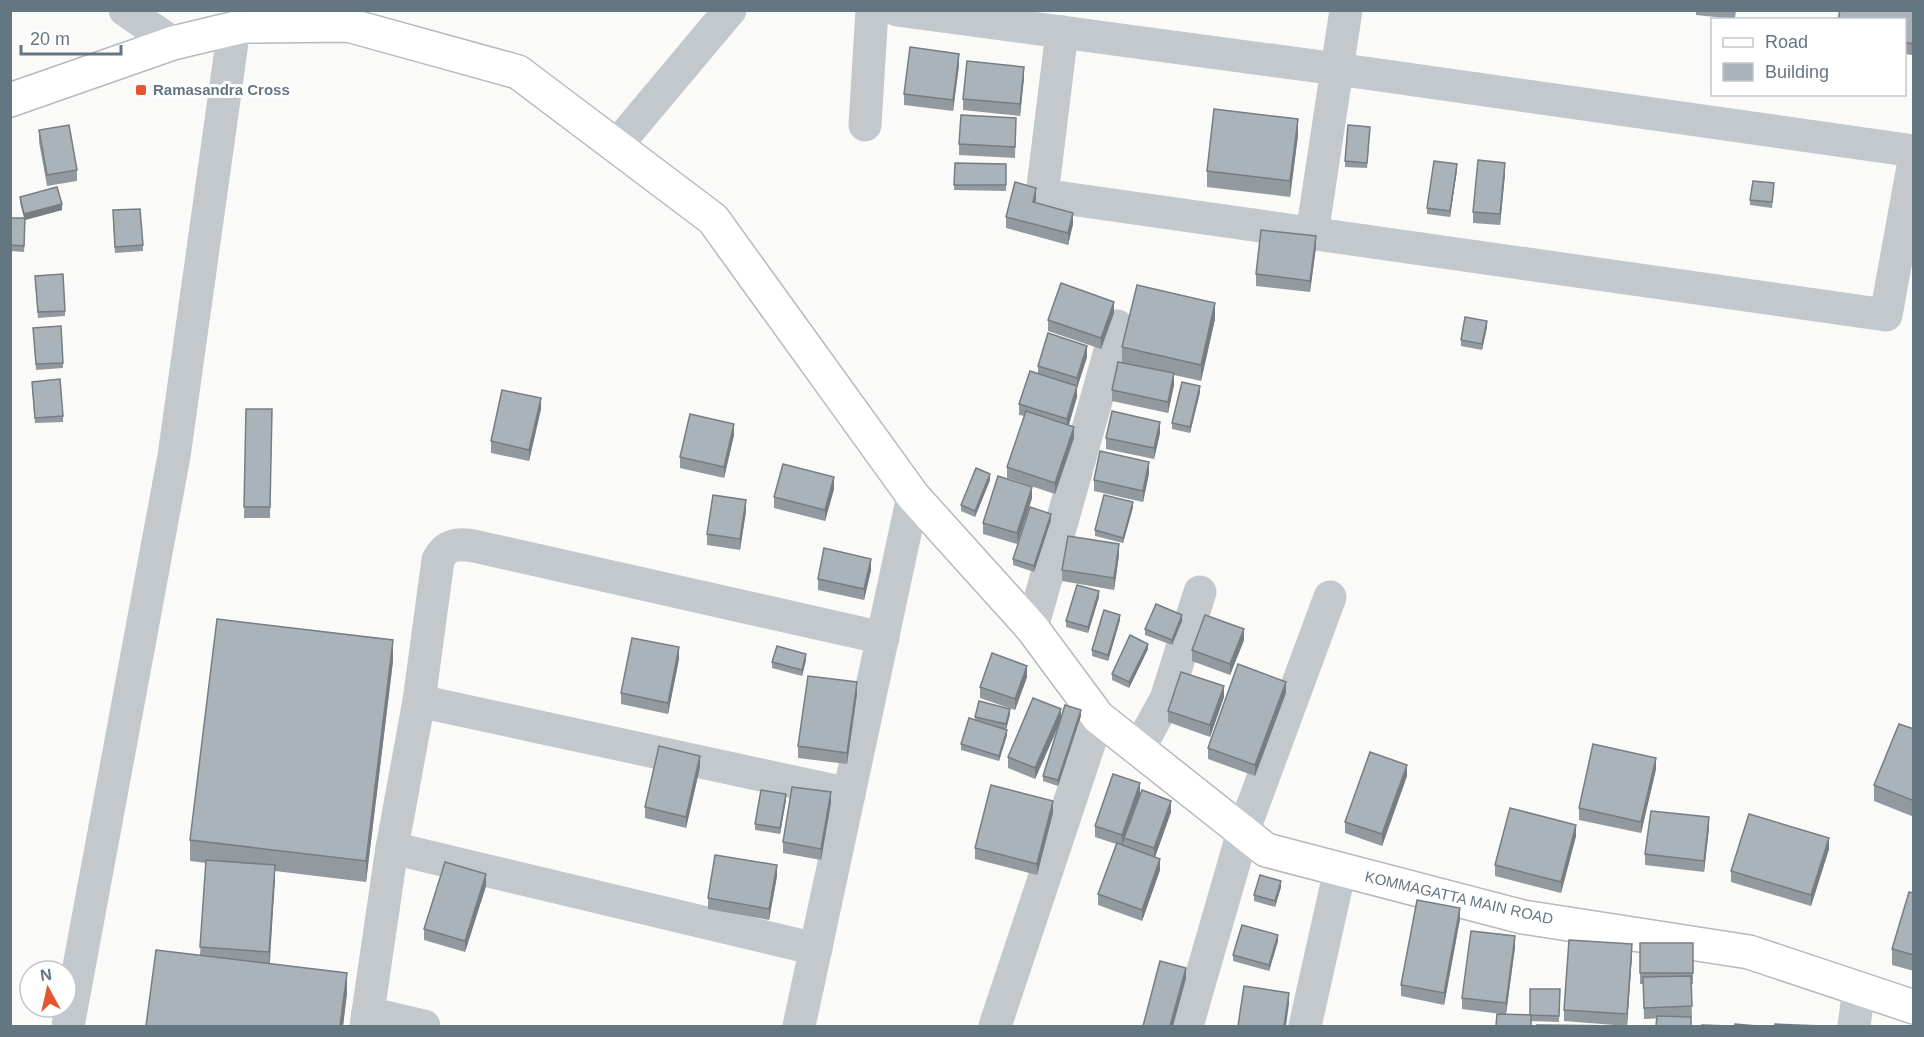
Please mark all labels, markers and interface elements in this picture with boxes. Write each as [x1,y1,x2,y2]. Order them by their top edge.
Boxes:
scale bar [21,18,122,56]
legend [1711,18,1906,96]
text: 20 m [30,29,70,49]
text: Road [1765,32,1808,52]
text: Building [1765,62,1829,82]
place label: Ramasandra Cross [153,81,290,98]
marker: Ramasandra Cross [134,83,148,97]
street label: KOMMAGATTA MAIN ROAD [1363,868,1555,928]
north arrow [18,959,78,1019]
text: N [39,965,53,984]

